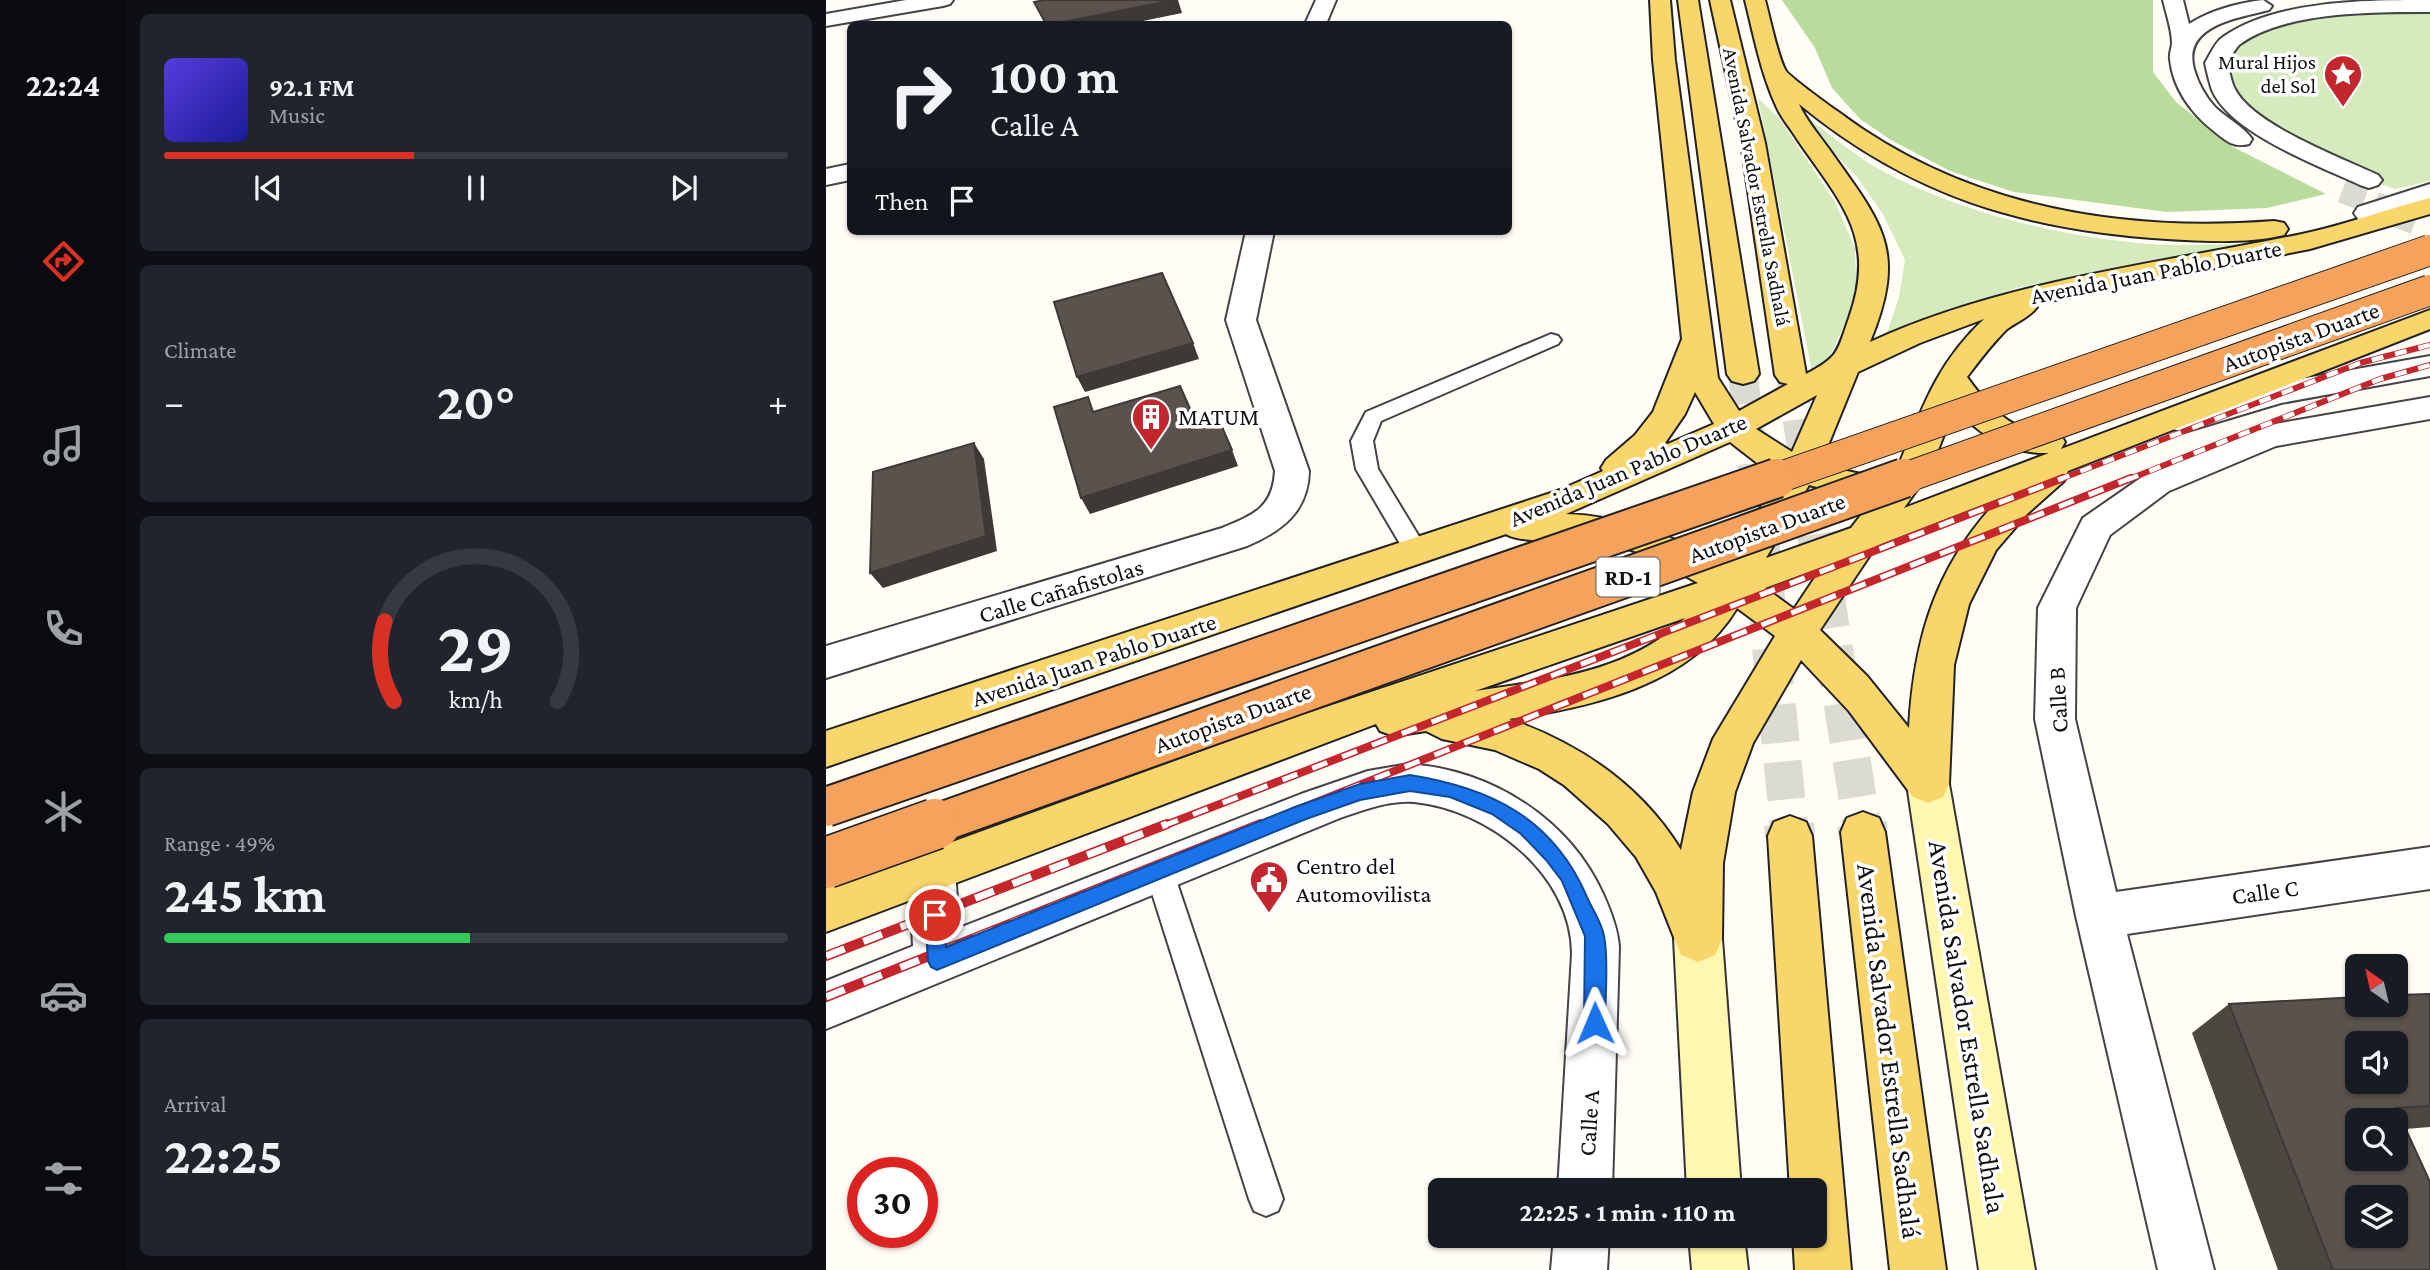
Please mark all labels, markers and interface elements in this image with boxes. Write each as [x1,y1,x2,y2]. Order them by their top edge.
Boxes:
street label: Avenida Salvador Estrella Sadhalá [1718,46,1796,329]
icon: right [875,49,966,140]
text: 100 m [990,49,1119,104]
place label: Mural Hijos del Sol [2218,50,2316,98]
place icon: Mural Hijos del Sol [2322,53,2364,108]
text: 22:24 [26,67,100,103]
text: 92.1 FM [269,73,354,102]
text: Music [269,102,325,128]
text: Calle A [990,107,1079,143]
icon: previous [249,169,287,207]
icon: pause [457,169,495,207]
icon: next [665,169,703,207]
icon: arrive [943,182,981,220]
text: Then [875,187,929,216]
street label: Avenida Juan Pablo Duarte [2028,234,2284,309]
icon: directions [39,237,88,286]
street label: Autopista Duarte [2219,296,2383,377]
text: Climate [164,337,236,363]
text: 20° [437,372,515,430]
text: − [164,381,184,423]
text: + [768,381,788,423]
building icon: MATUM [1130,396,1172,451]
place label: MATUM [1178,403,1259,430]
street label: Avenida Juan Pablo Duarte [1505,407,1750,532]
icon: music [39,421,88,470]
street label: Autopista Duarte [1685,487,1849,568]
street label: Calle Cañafistolas [975,553,1146,628]
road number: RD-1 [1596,558,1660,596]
icon: phone [39,604,88,653]
text: 29 [438,606,514,687]
street label: Avenida Juan Pablo Duarte [968,607,1219,712]
street label: Calle B [2042,666,2073,734]
street label: Autopista Duarte [1151,677,1315,758]
text: km/h [449,686,503,713]
icon: climate [39,787,88,836]
text: Range · 49% [164,830,275,856]
street label: Avenida Salvador Estrella Sadhala [1923,838,2012,1216]
place label: Centro del Automovilista [1296,852,1431,907]
public building icon: Centro del Automovilista [1248,859,1290,914]
street label: Avenida Salvador Estrella Sadhalá [1851,862,1928,1240]
text: 245 km [164,865,326,923]
street label: Calle C [2230,873,2300,910]
pin [905,885,965,945]
icon: arrive [916,896,954,934]
north arrow [2345,954,2408,1017]
map controls [2345,954,2408,1248]
icon: car [39,971,88,1020]
position arrow [1558,986,1632,1060]
button: sound [2345,1031,2408,1094]
street label: Calle A [1573,1089,1604,1157]
text: Arrival [164,1091,227,1117]
button: search [2345,1108,2408,1171]
text: 22:25 [164,1126,283,1184]
icon: filters [39,1154,88,1203]
speed limit sign: 30 [847,1157,938,1248]
button: layers [2345,1185,2408,1248]
text: 22:25 · 1 min · 110 m [1520,1198,1736,1227]

